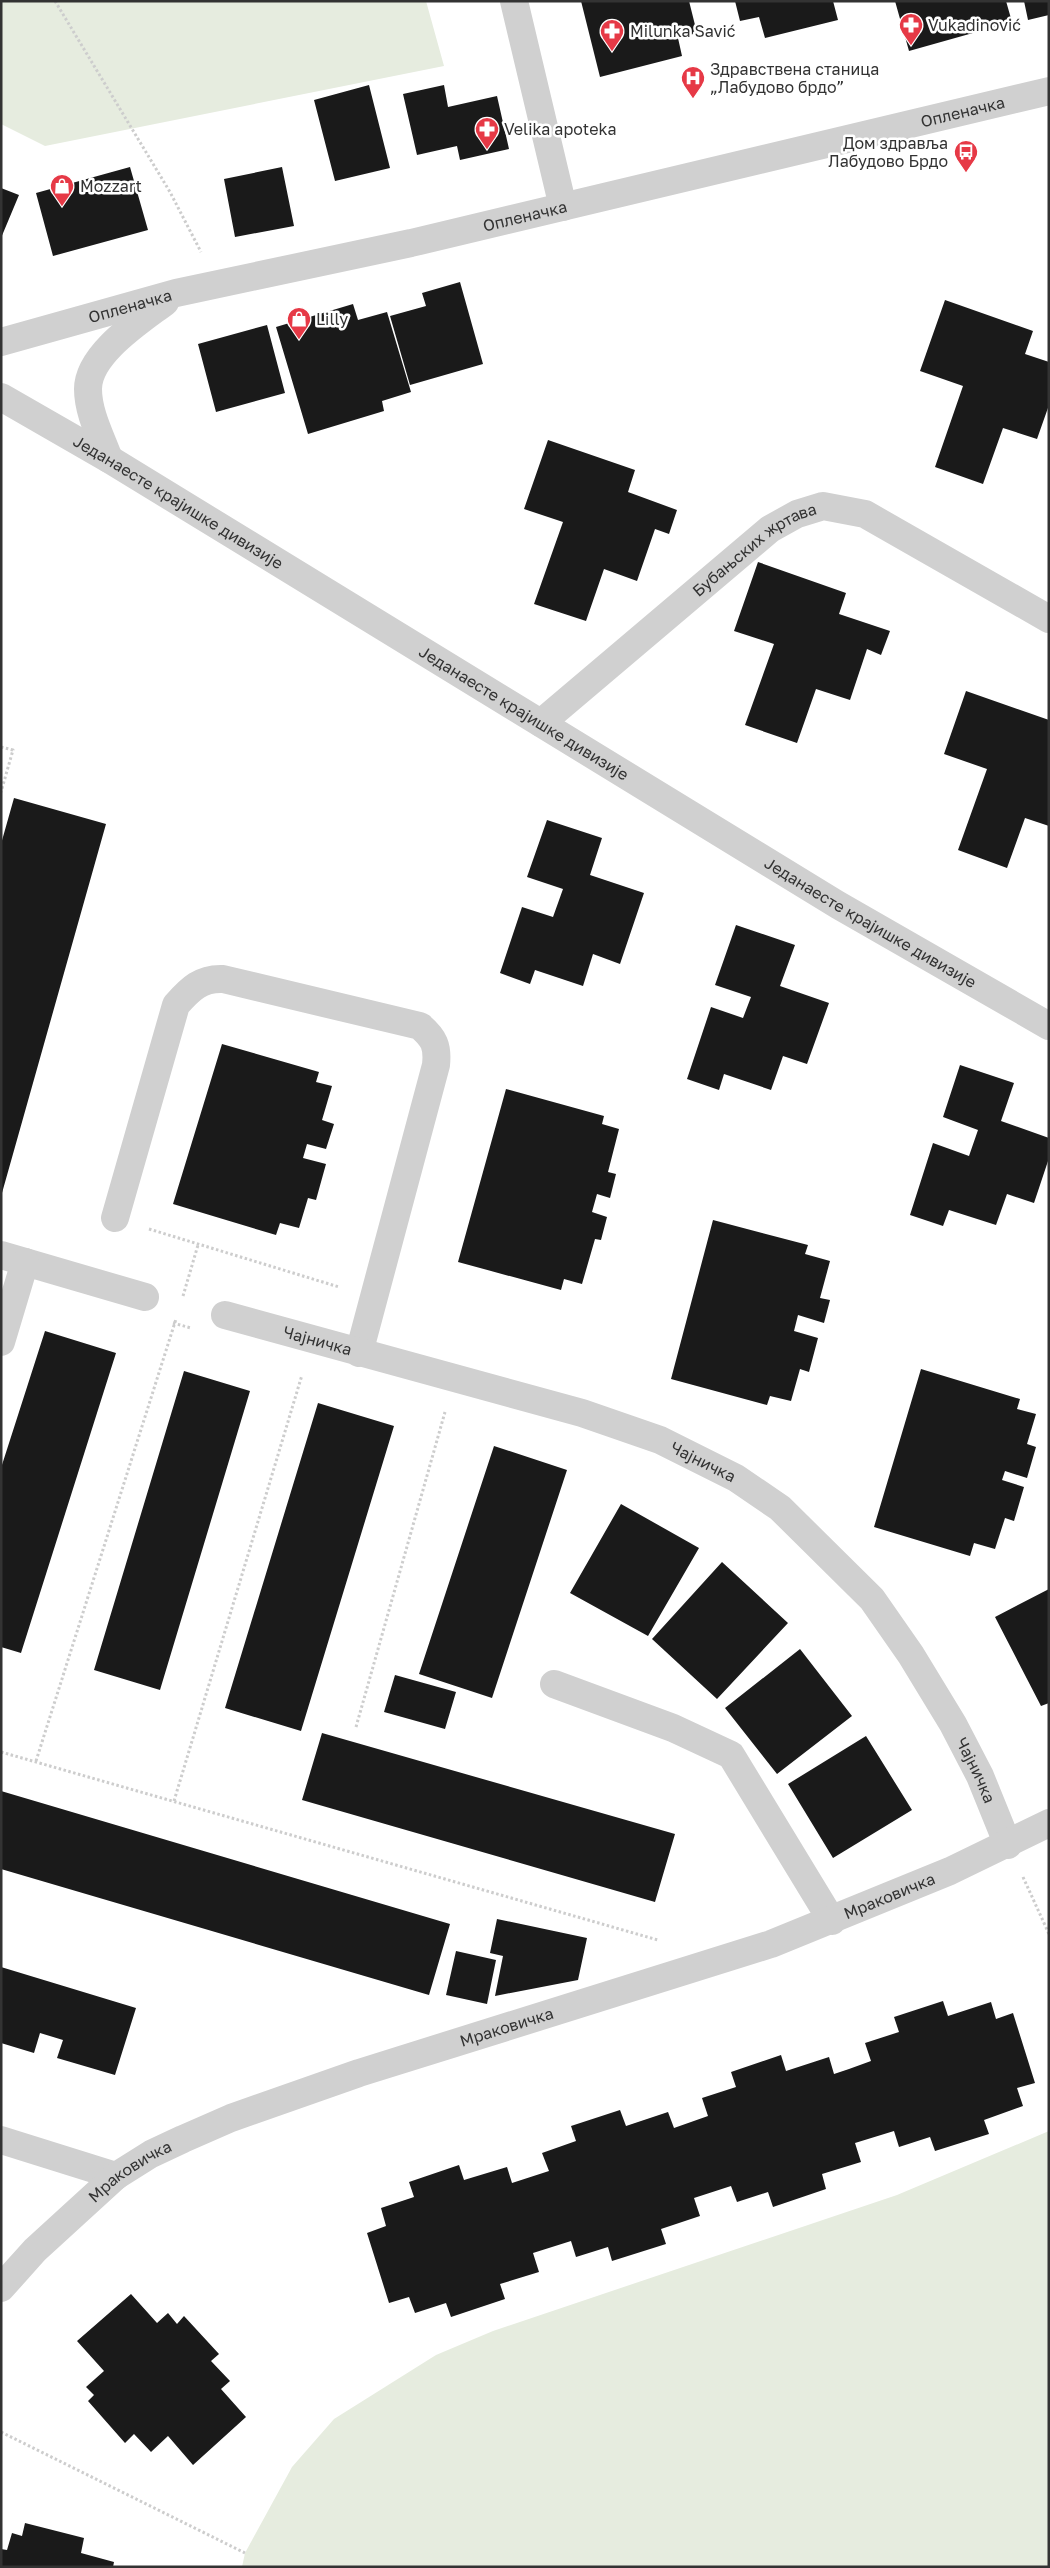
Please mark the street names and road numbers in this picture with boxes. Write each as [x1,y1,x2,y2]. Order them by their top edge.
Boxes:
street label: Опленачка [918,92,1007,131]
street label: Опленачка [481,196,569,236]
street label: Опленачка [86,285,174,327]
street label: Једанаесте крајишке дивизије [70,431,287,573]
street label: Бубањских жртава [688,499,819,601]
street label: Једанаесте крајишке дивизије [416,641,632,785]
street label: Једанаесте крајишке дивизије [761,853,980,992]
street label: Чајничка [281,1321,354,1359]
street label: Чајничка [667,1437,739,1486]
street label: Чајничка [952,1734,1000,1806]
street label: Мраковичка [841,1868,938,1923]
street label: Мраковичка [457,2003,556,2051]
street label: Мраковичка [84,2136,175,2206]

